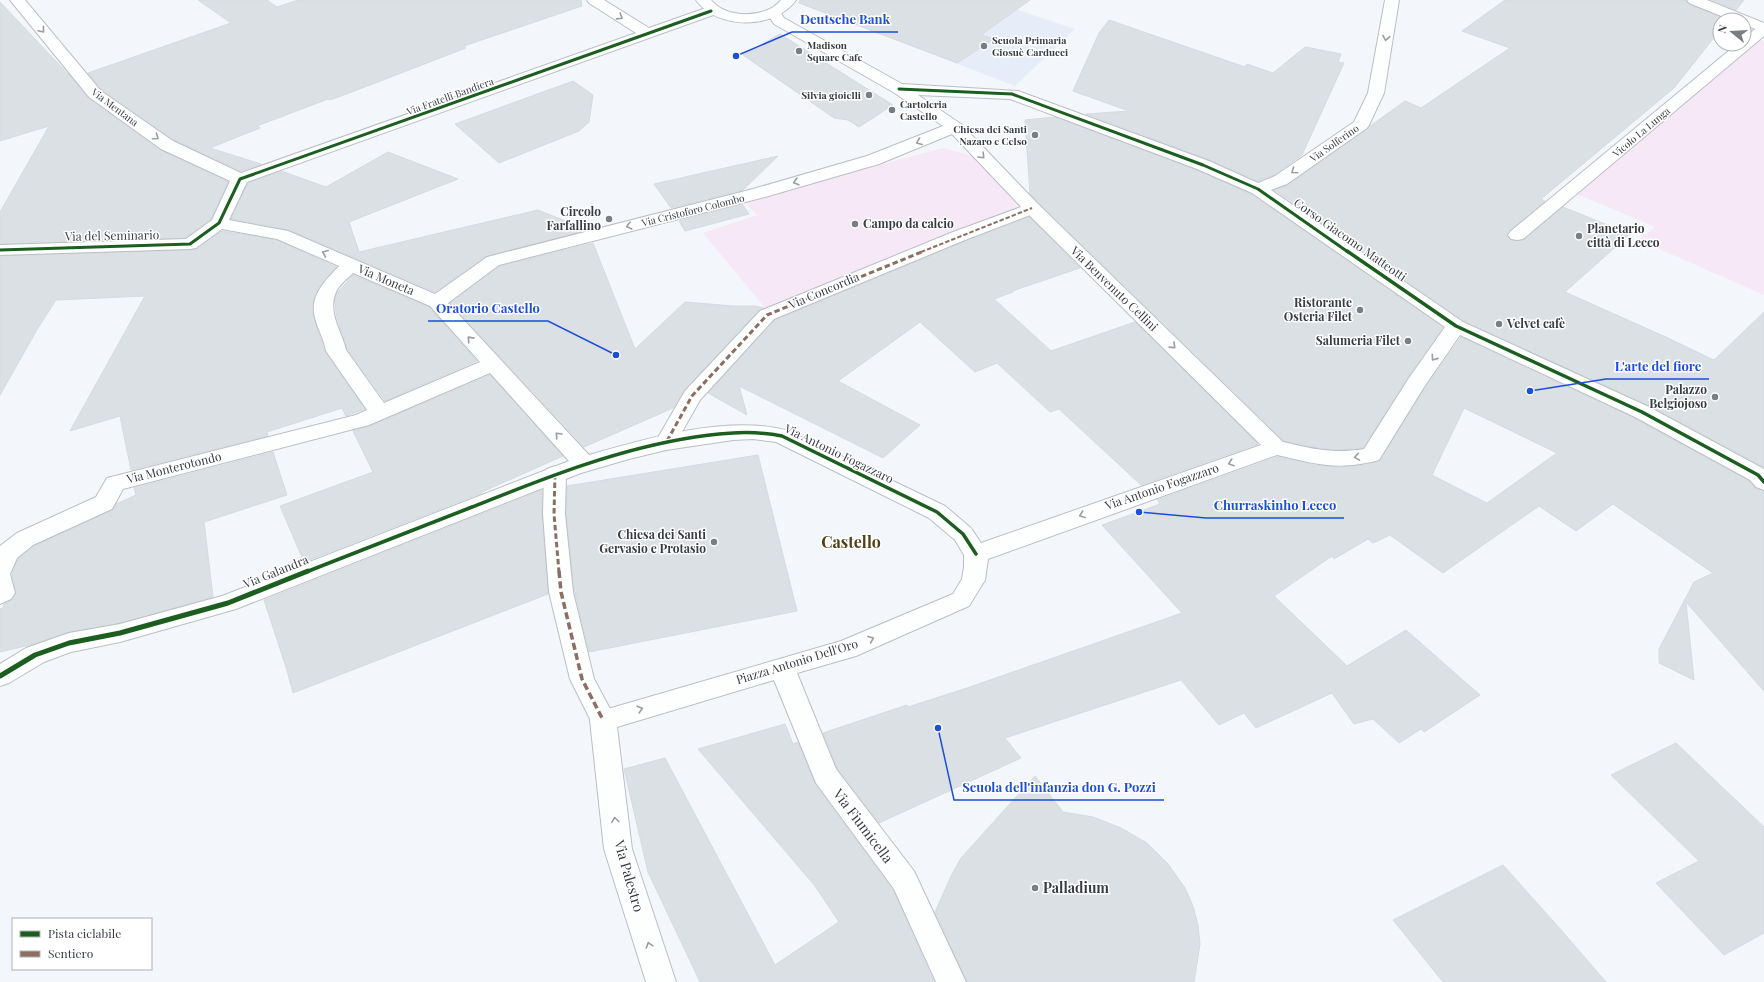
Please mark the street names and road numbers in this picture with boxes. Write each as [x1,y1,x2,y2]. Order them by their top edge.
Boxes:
street label: Via Fratelli Bandiera [404,74,495,119]
street label: Via Mentana [88,84,141,129]
street label: Vicolo La Lunga [1609,104,1673,161]
street label: Via Solferino [1306,121,1362,166]
street label: Via Cristoforo Colombo [639,190,746,230]
street label: Corso Giacomo Matteotti [1291,194,1411,285]
street label: Via del Seminario [64,226,160,244]
street label: Via Benvenuto Cellini [1067,242,1162,334]
street label: Via Moneta [355,260,417,298]
street label: Via Concordia [785,268,862,313]
street label: Via Antonio Fogazzaro [781,419,897,487]
street label: Via Monterotondo [124,447,223,487]
street label: Via Antonio Fogazzaro [1102,459,1221,513]
street label: Via Galandra [240,551,311,592]
street label: Piazza Antonio Dell'Oro [734,635,860,687]
street label: Via Fiumicella [829,784,898,867]
street label: Via Palestro [610,837,649,914]

